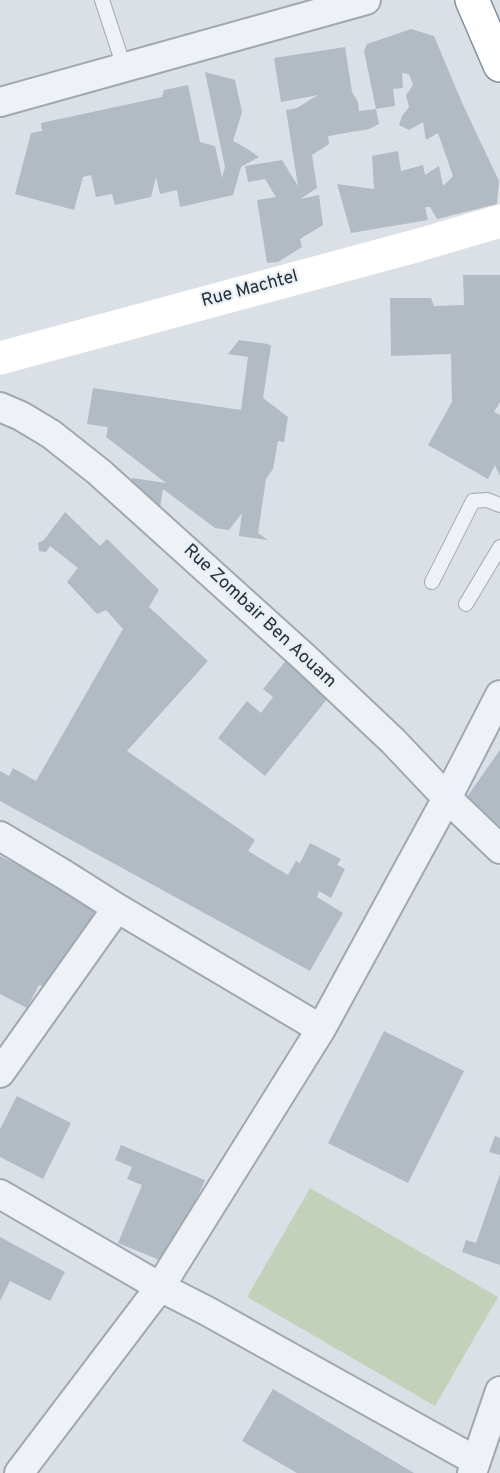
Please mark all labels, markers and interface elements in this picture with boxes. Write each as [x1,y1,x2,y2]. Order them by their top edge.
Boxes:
street label: Rue Machtel [199,267,301,313]
street label: Rue Zombair Ben Aouam [178,540,340,694]

